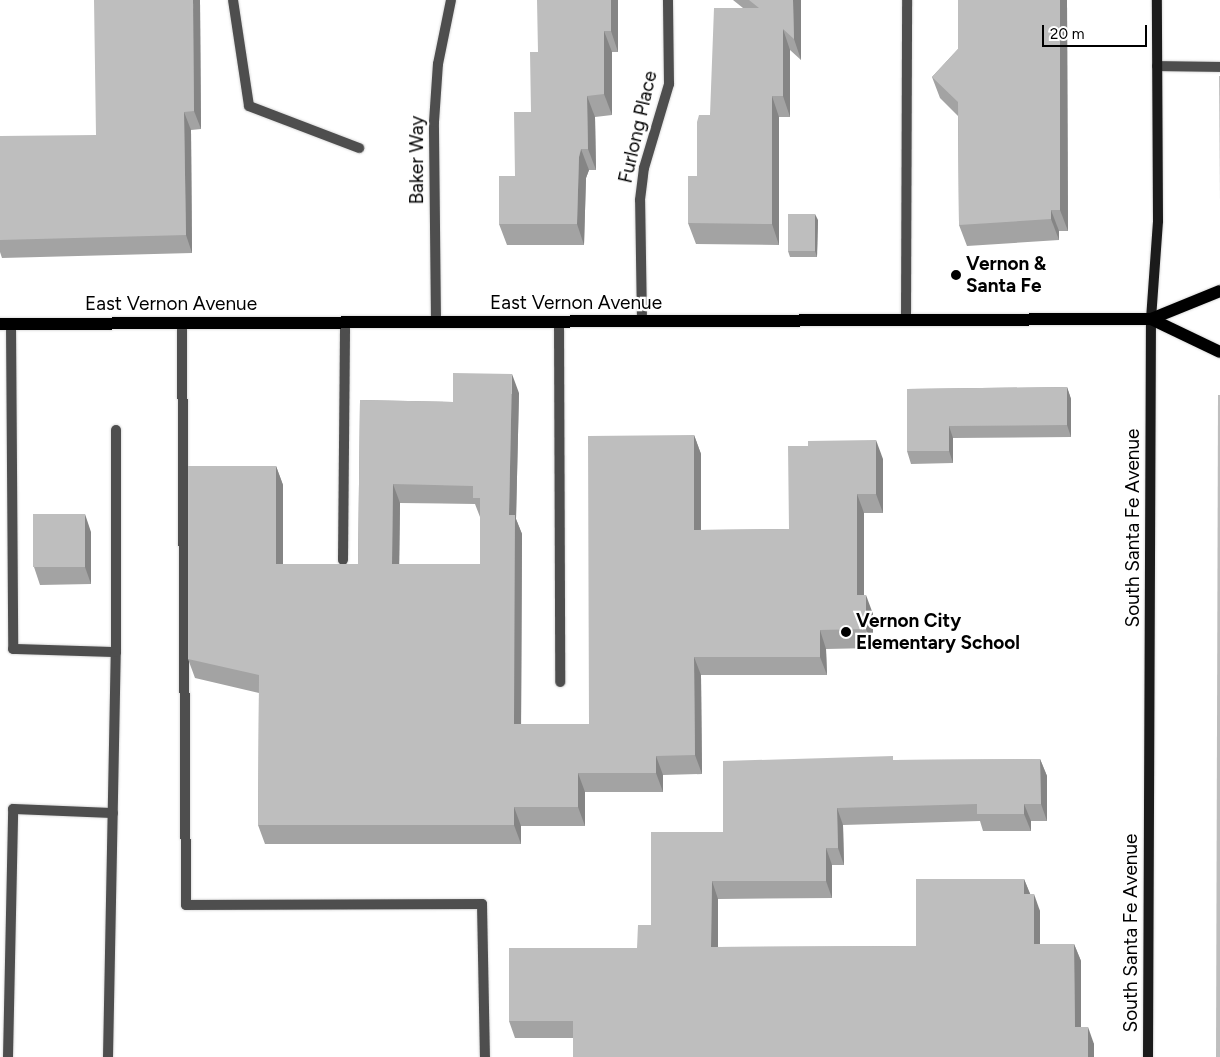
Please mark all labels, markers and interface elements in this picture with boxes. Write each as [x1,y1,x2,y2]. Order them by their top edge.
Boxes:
scale bar [1045,15,1150,47]
text: 20 m [1050,25,1084,43]
street label: Furlong Place [614,69,662,185]
street label: Baker Way [406,116,428,204]
place label: Vernon & Santa Fe [966,253,1046,297]
marker: Vernon & Santa Fe [950,269,962,281]
street label: East Vernon Avenue [490,292,662,314]
street label: East Vernon Avenue [85,293,257,315]
street label: South Santa Fe Avenue [1122,429,1144,627]
place label: Vernon City Elementary School [856,610,1020,654]
marker: Vernon City Elementary School [840,626,852,638]
street label: South Santa Fe Avenue [1120,834,1142,1032]

